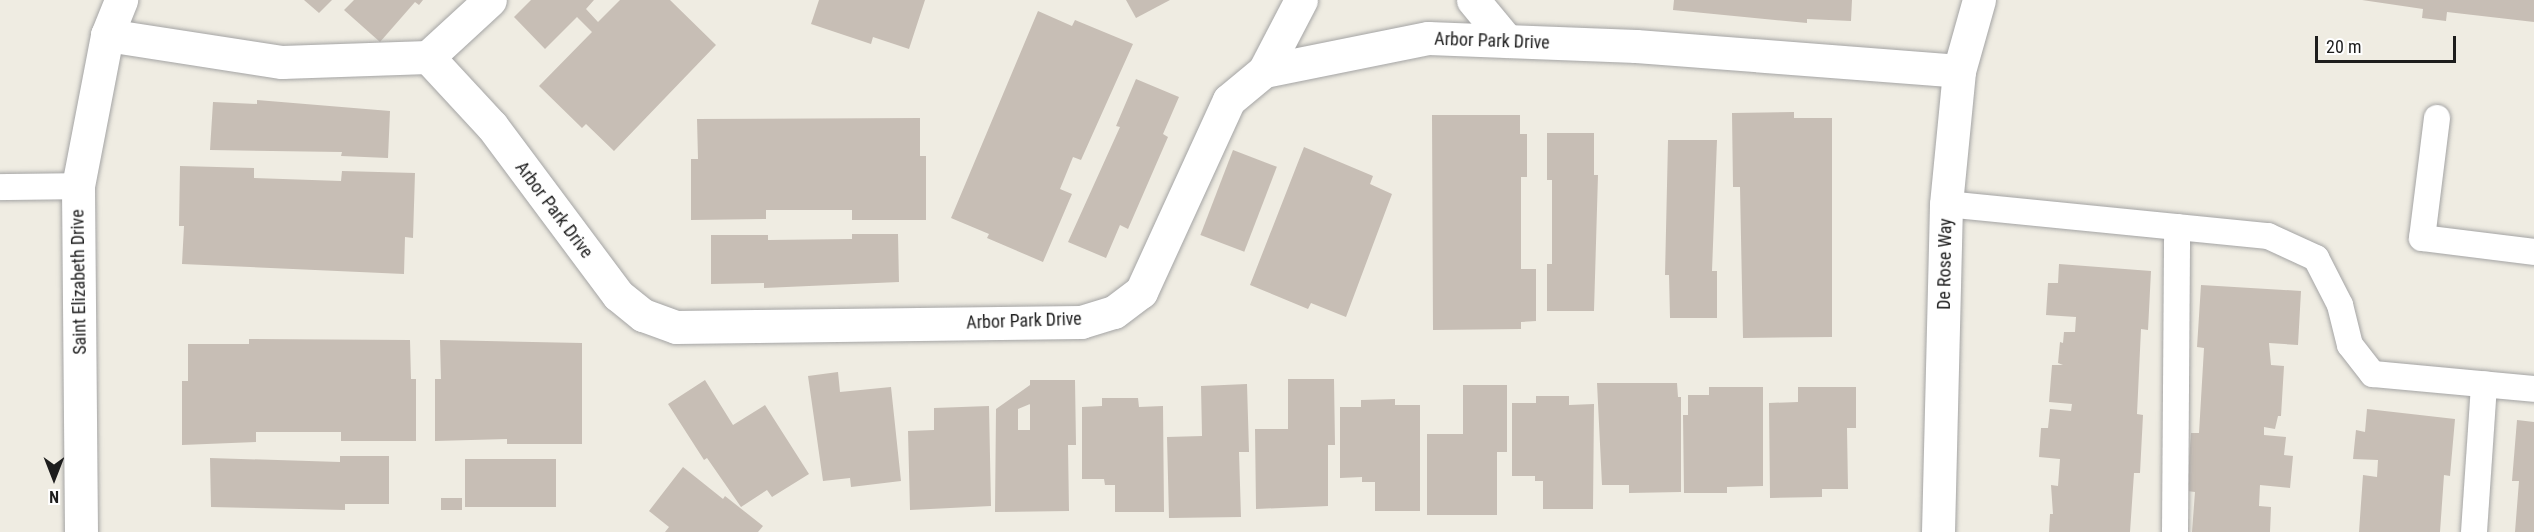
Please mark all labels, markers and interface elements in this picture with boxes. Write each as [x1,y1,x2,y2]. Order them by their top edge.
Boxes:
scale bar [2318,24,2459,62]
street label: Arbor Park Drive [1434,28,1550,54]
text: 20 m [2326,36,2361,57]
street label: Arbor Park Drive [511,157,597,263]
street label: Saint Elizabeth Drive [67,209,91,355]
street label: De Rose Way [1933,218,1957,310]
street label: Arbor Park Drive [966,308,1082,334]
north arrow [24,448,84,508]
text: N [49,487,59,506]

